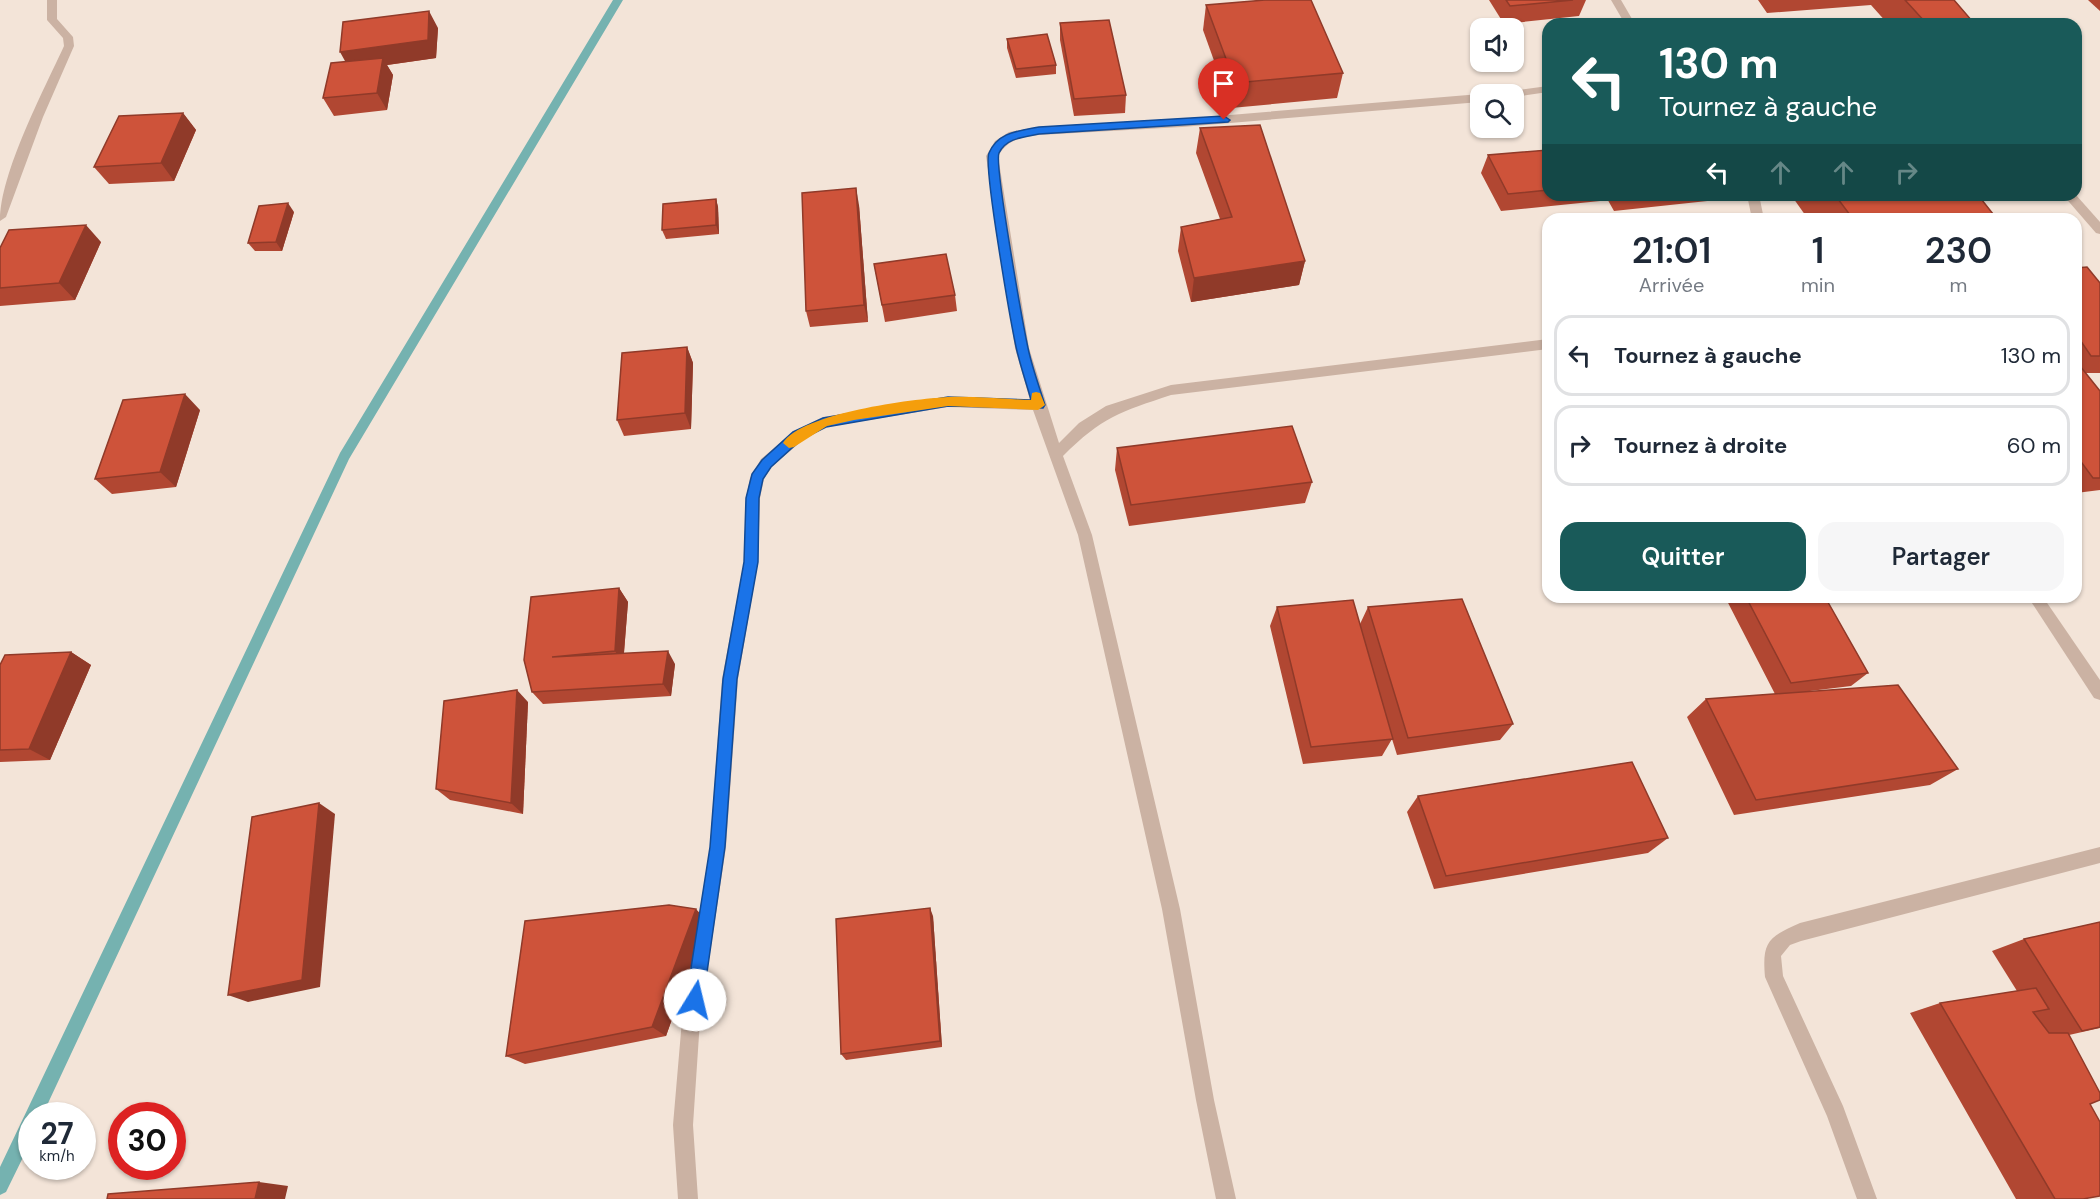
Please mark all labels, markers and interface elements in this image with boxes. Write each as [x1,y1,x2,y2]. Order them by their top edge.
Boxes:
map controls [1470,18,1524,138]
button: sound [1470,18,1524,72]
text: 130 m [1659,36,1779,91]
icon: left [1560,42,1638,120]
pin [1198,58,1249,120]
icon: arrive [1207,67,1240,100]
button: search [1470,84,1524,138]
text: Tournez à gauche [1659,89,1877,124]
icon: left [1701,156,1734,189]
icon: ahead [1764,156,1797,189]
icon: ahead [1827,156,1860,189]
icon: right [1890,156,1923,189]
text: 21:01 [1632,227,1711,274]
text: 1 [1812,227,1824,274]
text: 230 [1925,227,1992,274]
text: Arrivée [1639,272,1704,298]
text: min [1801,272,1835,298]
text: m [1950,272,1967,298]
icon: left [1563,339,1596,372]
text: Tournez à gauche [1614,341,1802,370]
text: 130 m [2001,341,2061,370]
icon: right [1563,429,1596,462]
text: Tournez à droite [1614,431,1787,460]
text: 60 m [2007,431,2061,460]
button: Quitter [1560,522,1806,591]
button: Partager [1818,522,2064,591]
position arrow [663,968,727,1032]
speed limit sign: 30 [108,1102,186,1180]
text: 27 [40,1114,74,1153]
text: km/h [39,1146,75,1166]

